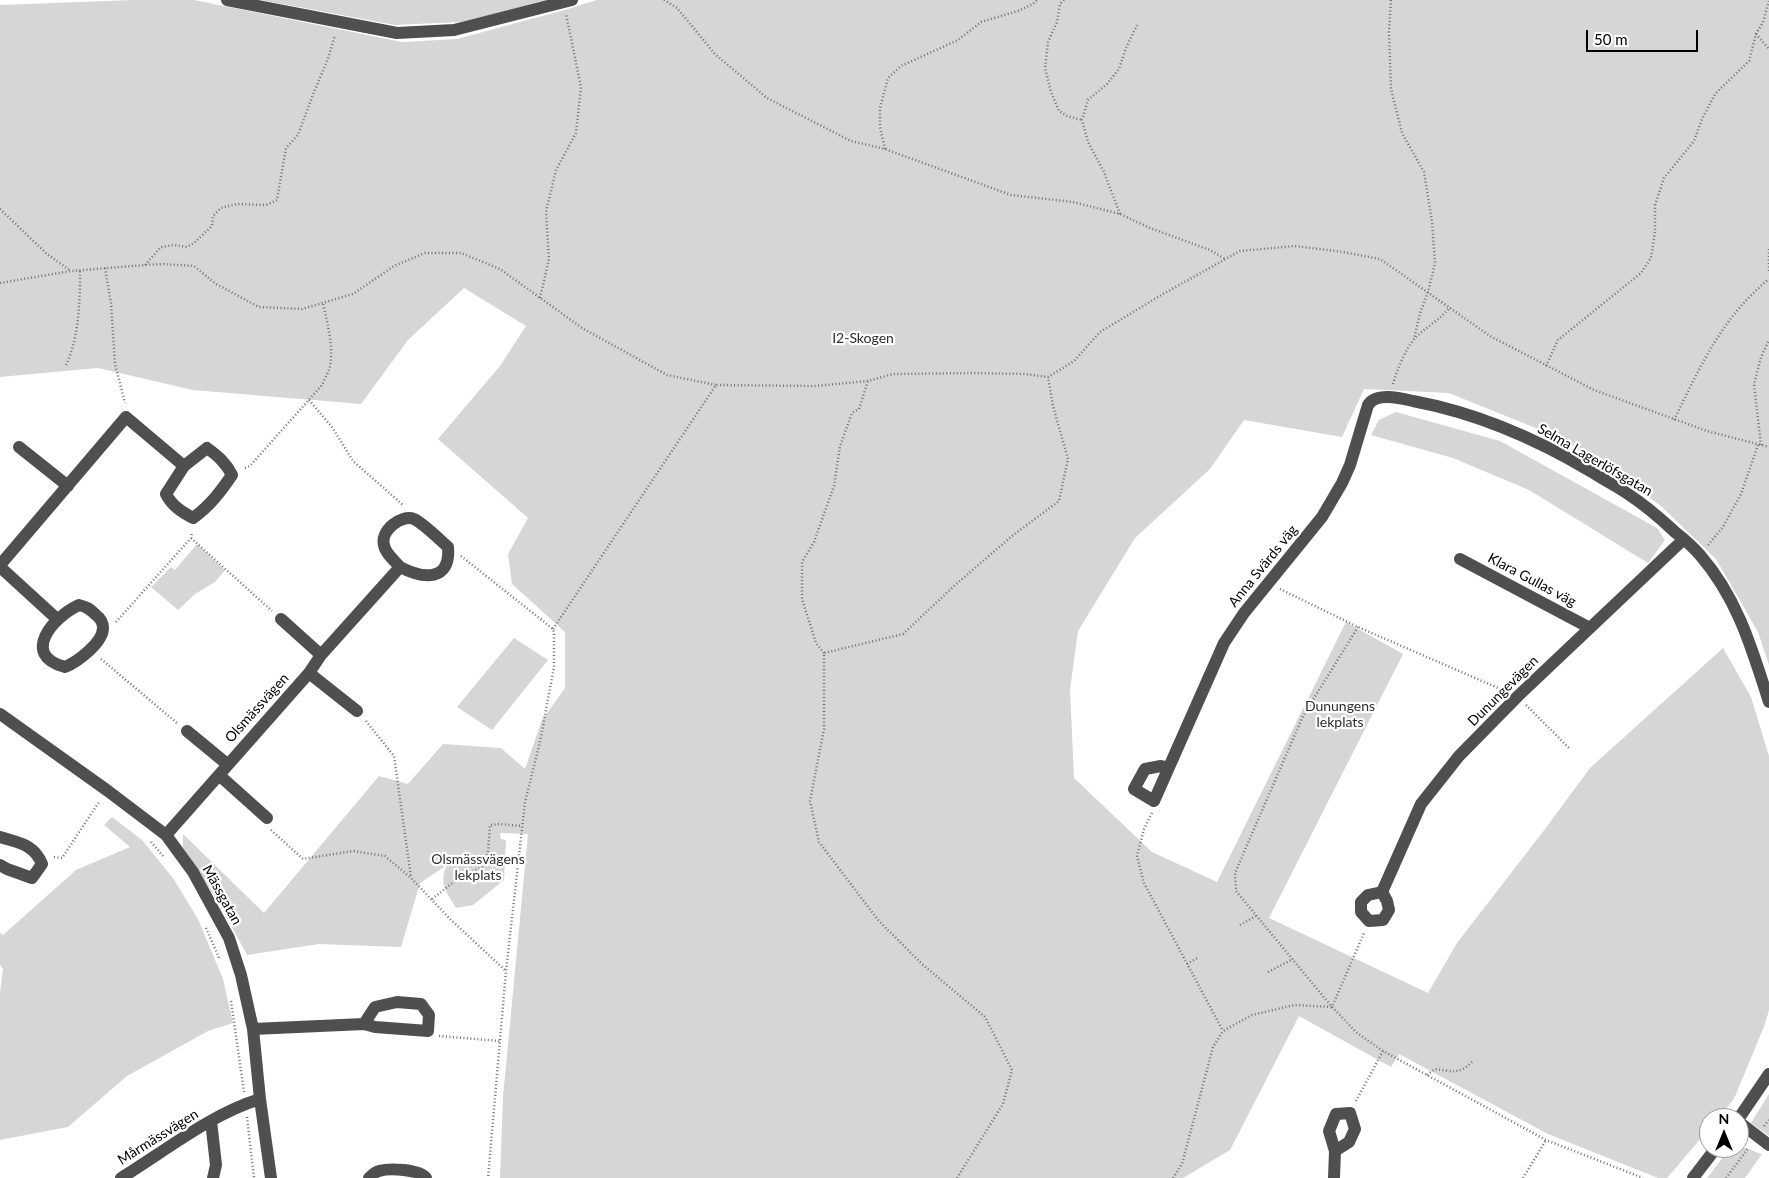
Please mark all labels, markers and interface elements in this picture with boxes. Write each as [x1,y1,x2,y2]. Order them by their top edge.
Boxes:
scale bar [1589,20,1702,52]
text: 50 m [1594,30,1628,48]
park label: I2-Skogen [832,330,894,346]
street label: Selma Lagerlöfsgatan [1534,420,1656,500]
street label: Anna Svärds väg [1225,522,1301,610]
street label: Klara Gullas väg [1485,550,1579,610]
street label: Dunungevägen [1464,652,1542,730]
street label: Olsmässvägen [222,670,292,746]
park label: Dunungens lekplats [1305,698,1375,730]
park label: Olsmässvägens lekplats [431,851,525,884]
street label: Mässgatan [199,862,245,928]
street label: Mårmässvägen [115,1106,201,1168]
north arrow [1699,1108,1749,1158]
text: N [1719,1110,1729,1127]

